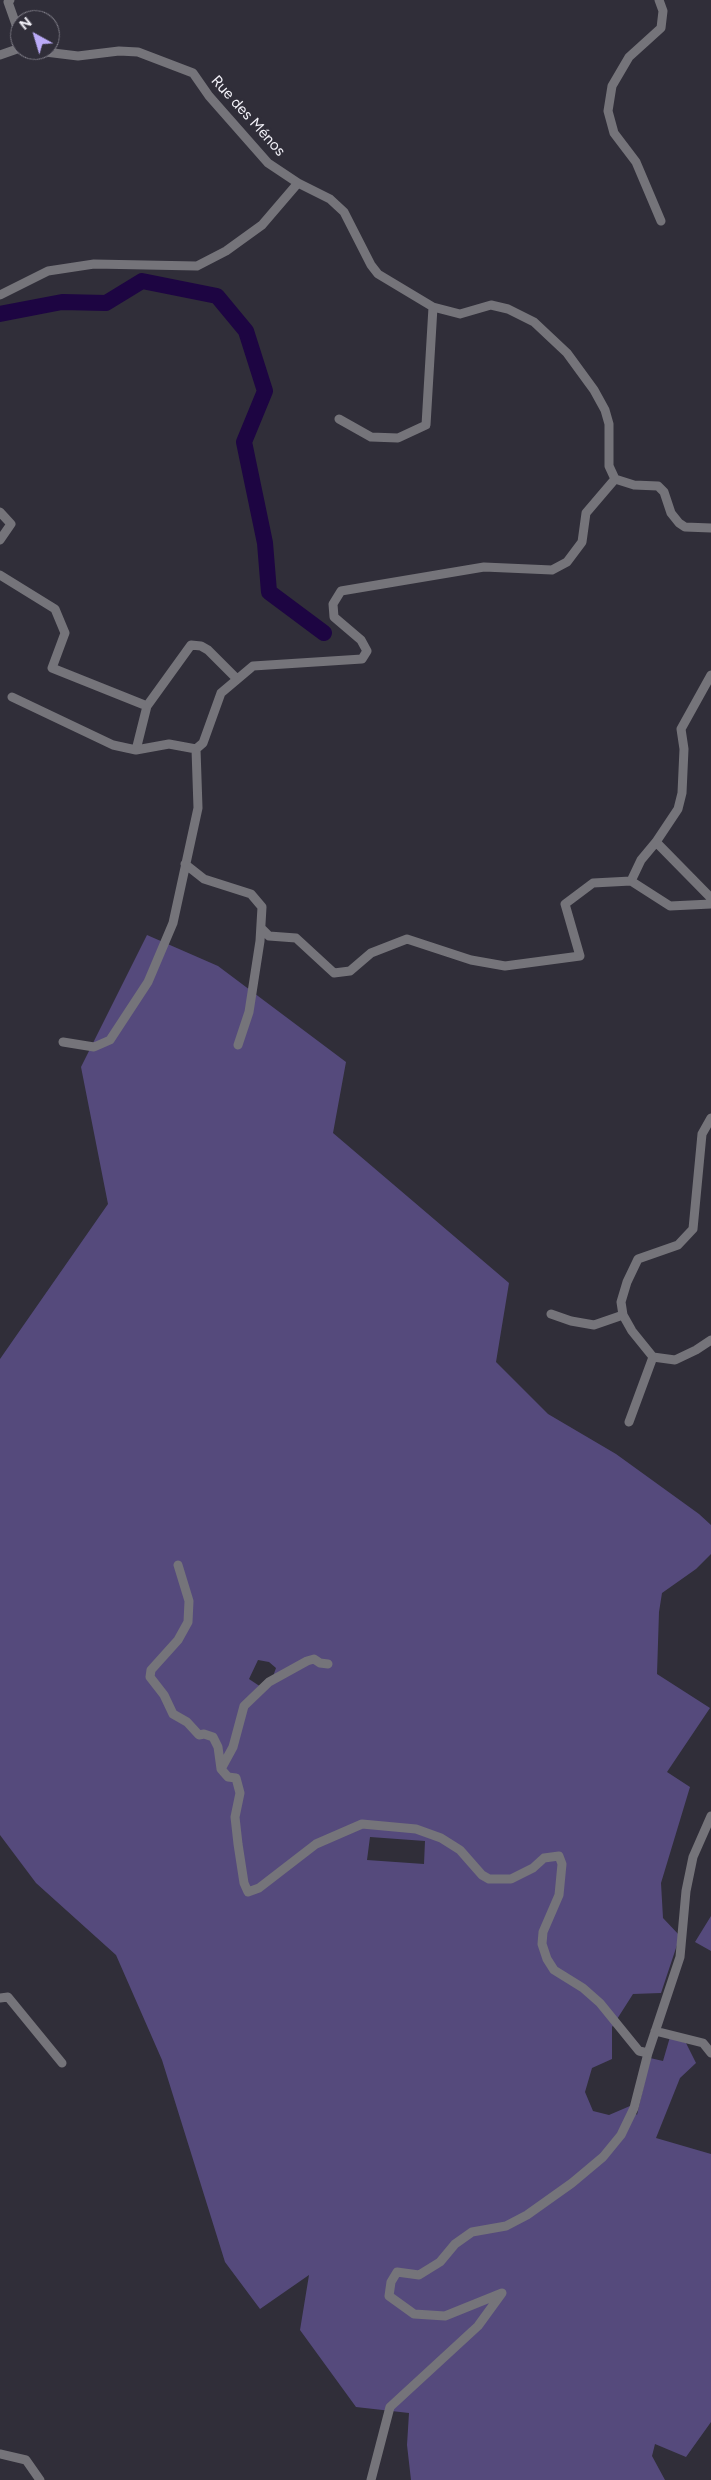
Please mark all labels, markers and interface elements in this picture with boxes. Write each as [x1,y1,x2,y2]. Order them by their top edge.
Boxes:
north arrow [10,10,60,60]
text: N [16,14,35,34]
street label: Rue des Ménos [207,72,289,160]

